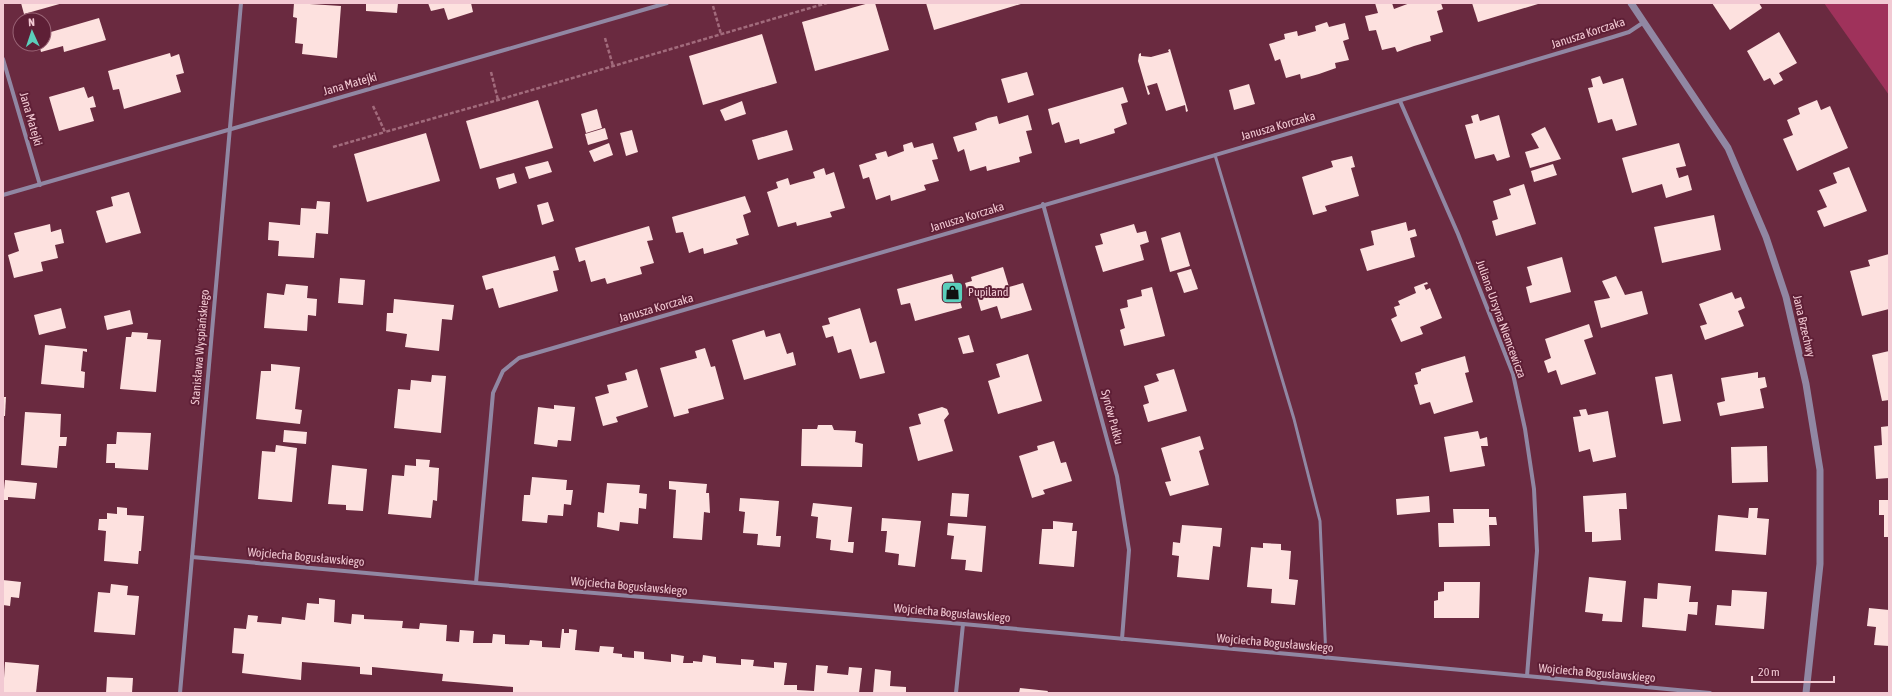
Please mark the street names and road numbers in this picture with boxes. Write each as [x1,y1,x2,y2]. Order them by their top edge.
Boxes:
street label: Janusza Korczaka [1549,14,1627,52]
street label: Jana Matejki [321,70,379,98]
street label: Jana Matejki [17,90,45,148]
street label: Janusza Korczaka [1239,109,1317,143]
street label: Janusza Korczaka [928,199,1006,235]
street label: Juliana Ursyna Niemcewicza [1473,258,1529,380]
street label: Stanisława Wyspiańskiego [188,288,212,405]
street label: Janusza Korczaka [617,291,695,325]
street label: Jana Brzechwy [1790,293,1818,359]
street label: Synów Pułku [1098,388,1126,446]
street label: Wojciecha Bogusławskiego [247,545,365,569]
street label: Wojciecha Bogusławskiego [570,574,688,598]
street label: Wojciecha Bogusławskiego [893,601,1011,625]
street label: Wojciecha Bogusławskiego [1216,631,1334,655]
street label: Wojciecha Bogusławskiego [1538,661,1656,685]

